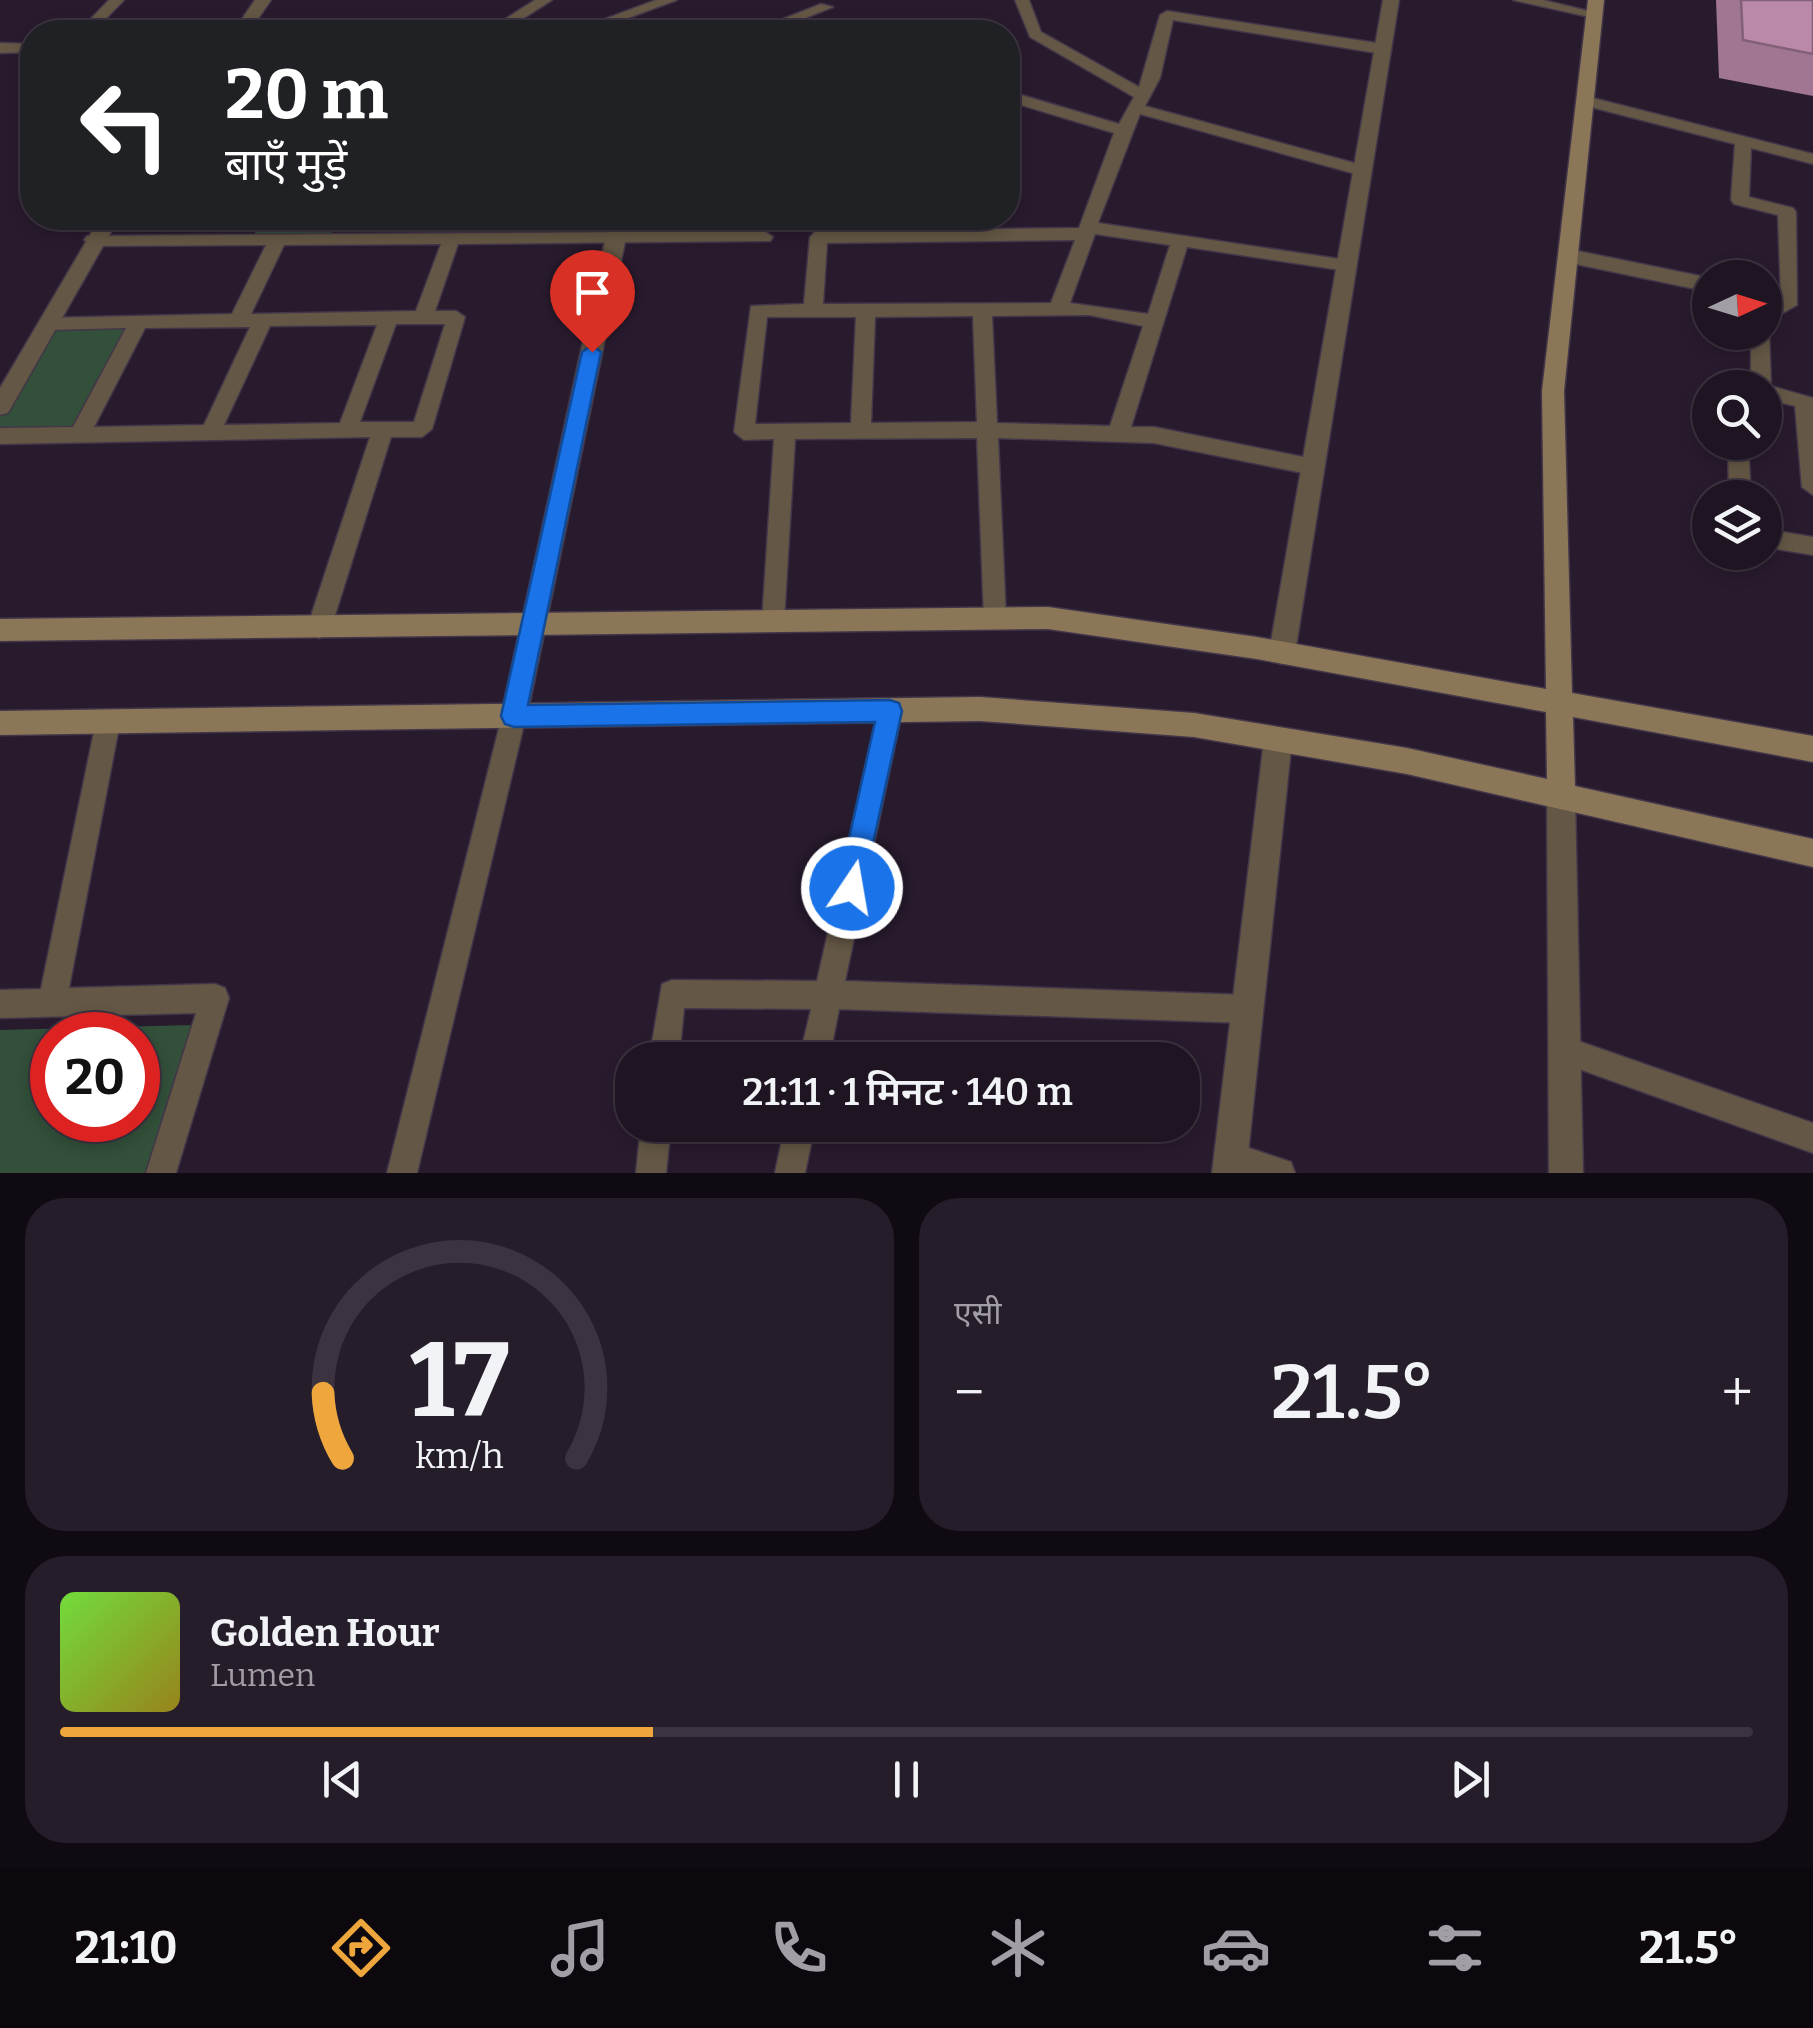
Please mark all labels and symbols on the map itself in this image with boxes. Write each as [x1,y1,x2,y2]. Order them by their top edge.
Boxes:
pin [550,250,635,353]
north arrow [1692,260,1782,350]
position arrow [800,836,904,940]
speed limit sign: 20 [30,1012,160,1142]

